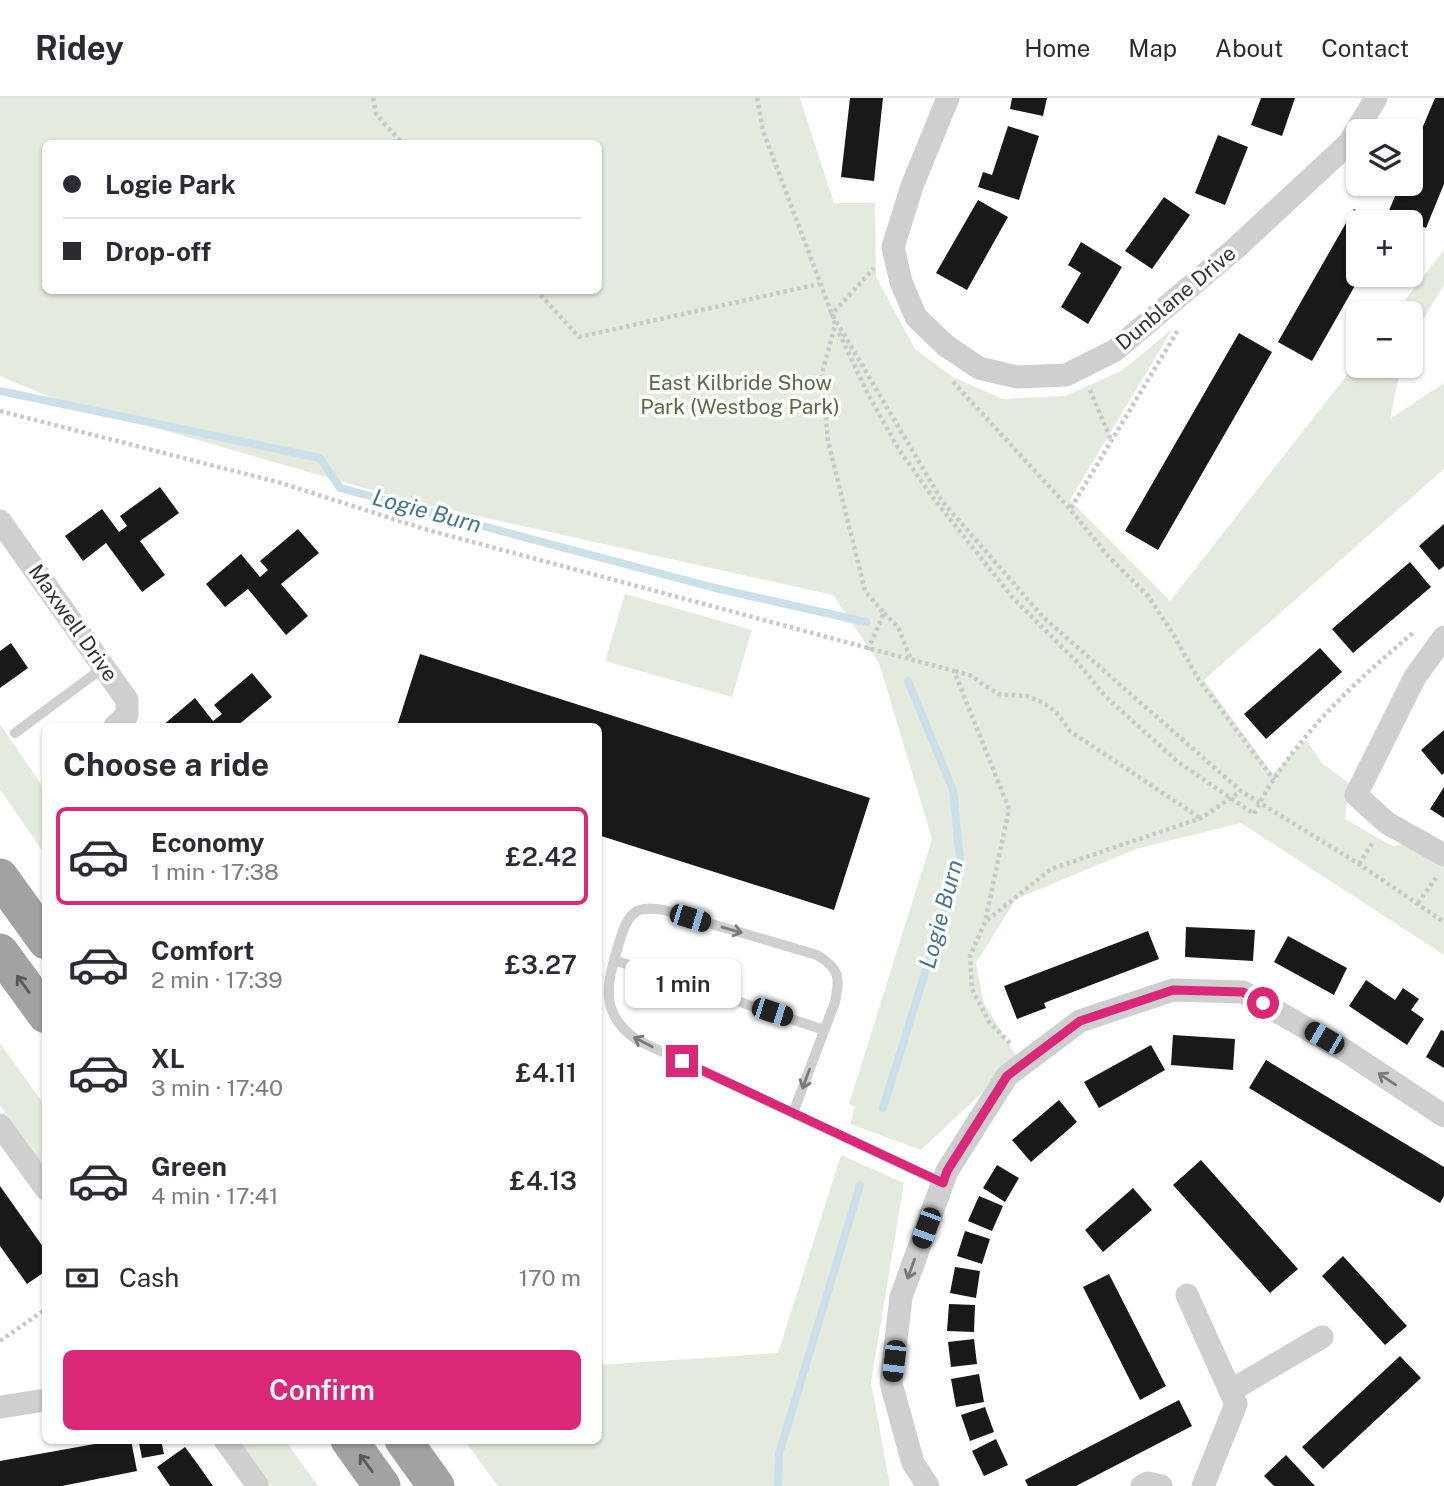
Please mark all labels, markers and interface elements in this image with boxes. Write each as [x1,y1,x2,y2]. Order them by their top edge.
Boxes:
text: Ridey [35,29,124,67]
text: Home [1024,34,1090,62]
text: Map [1128,34,1177,62]
text: About [1215,34,1283,62]
text: Contact [1321,34,1409,62]
map controls [1346,119,1423,378]
button: layers [1346,119,1423,196]
text: Logie Park [105,169,236,200]
button: + [1346,210,1423,287]
text: Drop-off [105,236,211,267]
street label: Dunblane Drive [1111,240,1241,355]
button: − [1346,301,1423,378]
park label: East Kilbride Show Park (Westbog Park) [640,370,840,419]
water label: Logie Burn [370,483,484,538]
street label: Maxwell Drive [24,559,123,686]
text: Choose a ride [63,746,269,783]
icon: car [67,825,130,888]
text: Economy [151,827,264,858]
text: £2.42 [505,841,577,872]
water label: Logie Burn [913,857,968,971]
text: 1 min · 17:38 [151,858,279,885]
car [667,902,714,934]
one-way arrow [720,925,742,938]
icon: car [67,933,130,996]
text: Comfort [151,935,254,966]
text: £3.27 [505,949,577,980]
callout: 1 min [624,960,740,1009]
text: 2 min · 17:39 [151,966,283,993]
text: 1 min [656,970,710,997]
one-way arrow [16,975,30,994]
route start [1247,987,1279,1019]
car [749,996,796,1028]
car [1301,1018,1348,1058]
one-way arrow [633,1035,654,1049]
icon: car [67,1041,130,1104]
text: XL [151,1043,185,1074]
route end [666,1045,698,1077]
text: £4.11 [516,1057,577,1088]
one-way arrow [799,1067,811,1089]
one-way arrow [1378,1071,1397,1086]
text: 3 min · 17:40 [151,1074,283,1101]
icon: car [67,1149,130,1212]
text: Green [151,1151,227,1182]
text: £4.13 [510,1165,577,1196]
text: 4 min · 17:41 [151,1182,278,1209]
car [909,1205,944,1251]
one-way arrow [904,1257,917,1279]
icon: cash [63,1259,101,1297]
text: Cash [119,1262,179,1293]
text: 170 m [519,1264,581,1291]
car [882,1339,907,1383]
button: Confirm [63,1350,581,1430]
one-way arrow [359,1454,373,1473]

